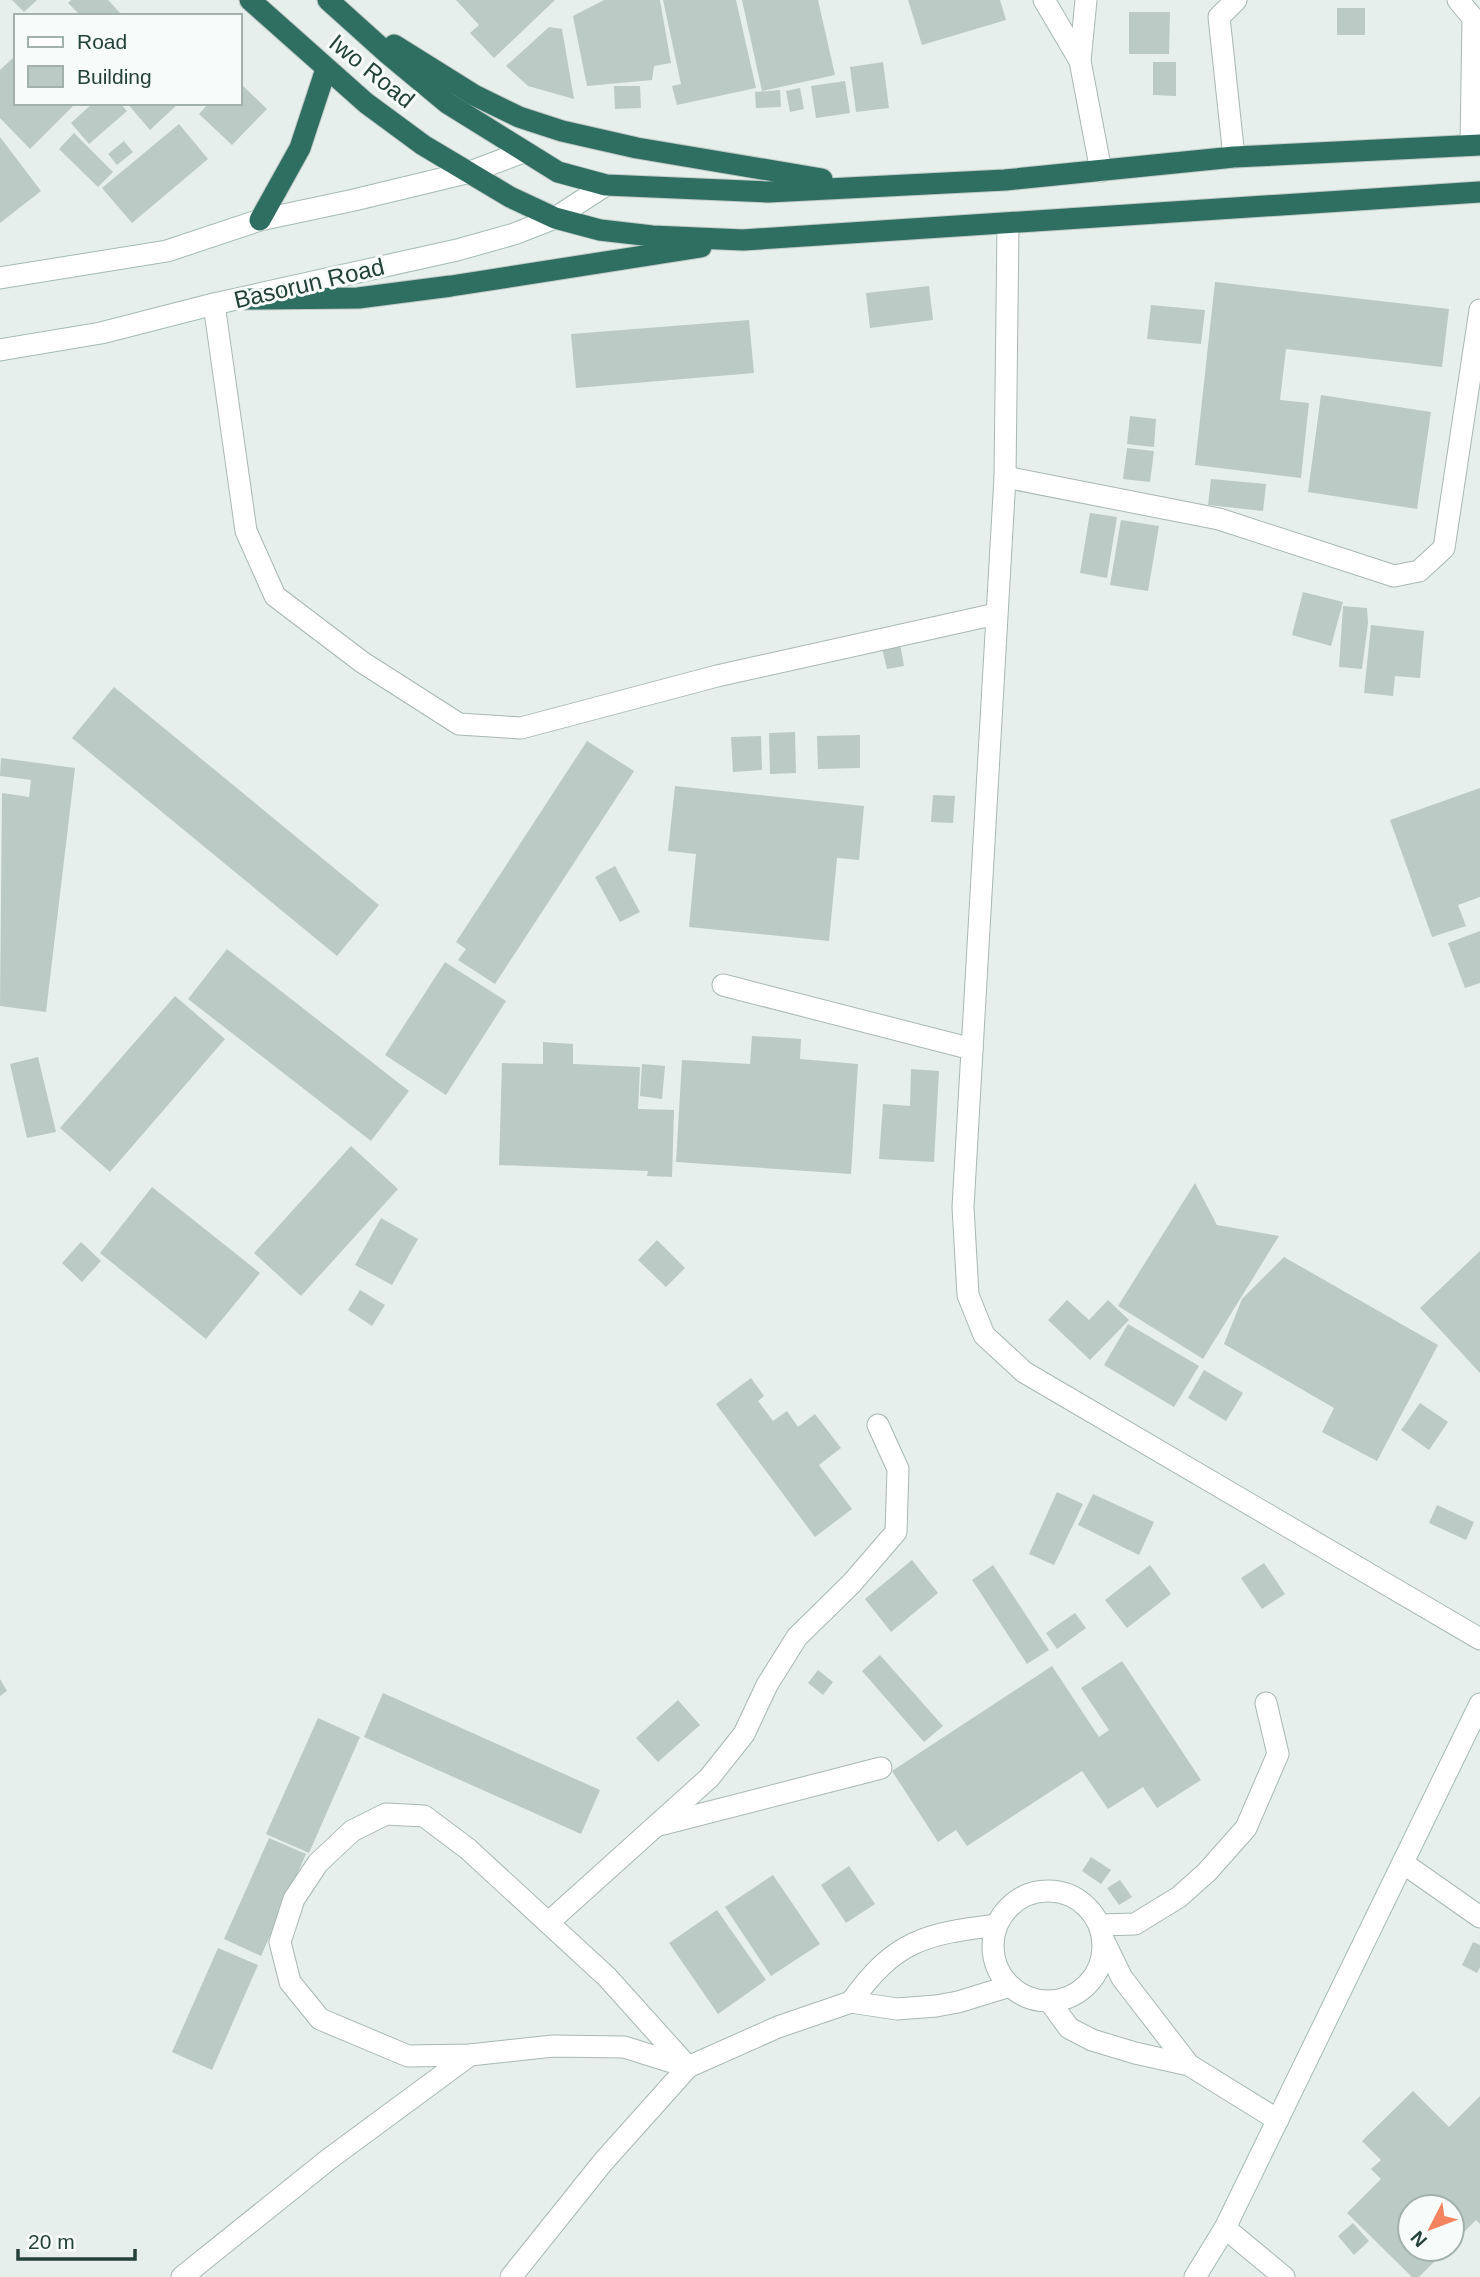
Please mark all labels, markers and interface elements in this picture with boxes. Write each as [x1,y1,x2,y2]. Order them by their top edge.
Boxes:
legend [14,14,242,105]
street label: Iwo Road [324,29,420,113]
text: Road [77,30,127,53]
text: Building [77,65,152,88]
street label: Basorun Road [231,253,387,313]
north arrow [1396,2193,1466,2263]
scale bar [18,2218,135,2262]
text: N [1406,2227,1431,2251]
text: 20 m [28,2230,75,2253]

